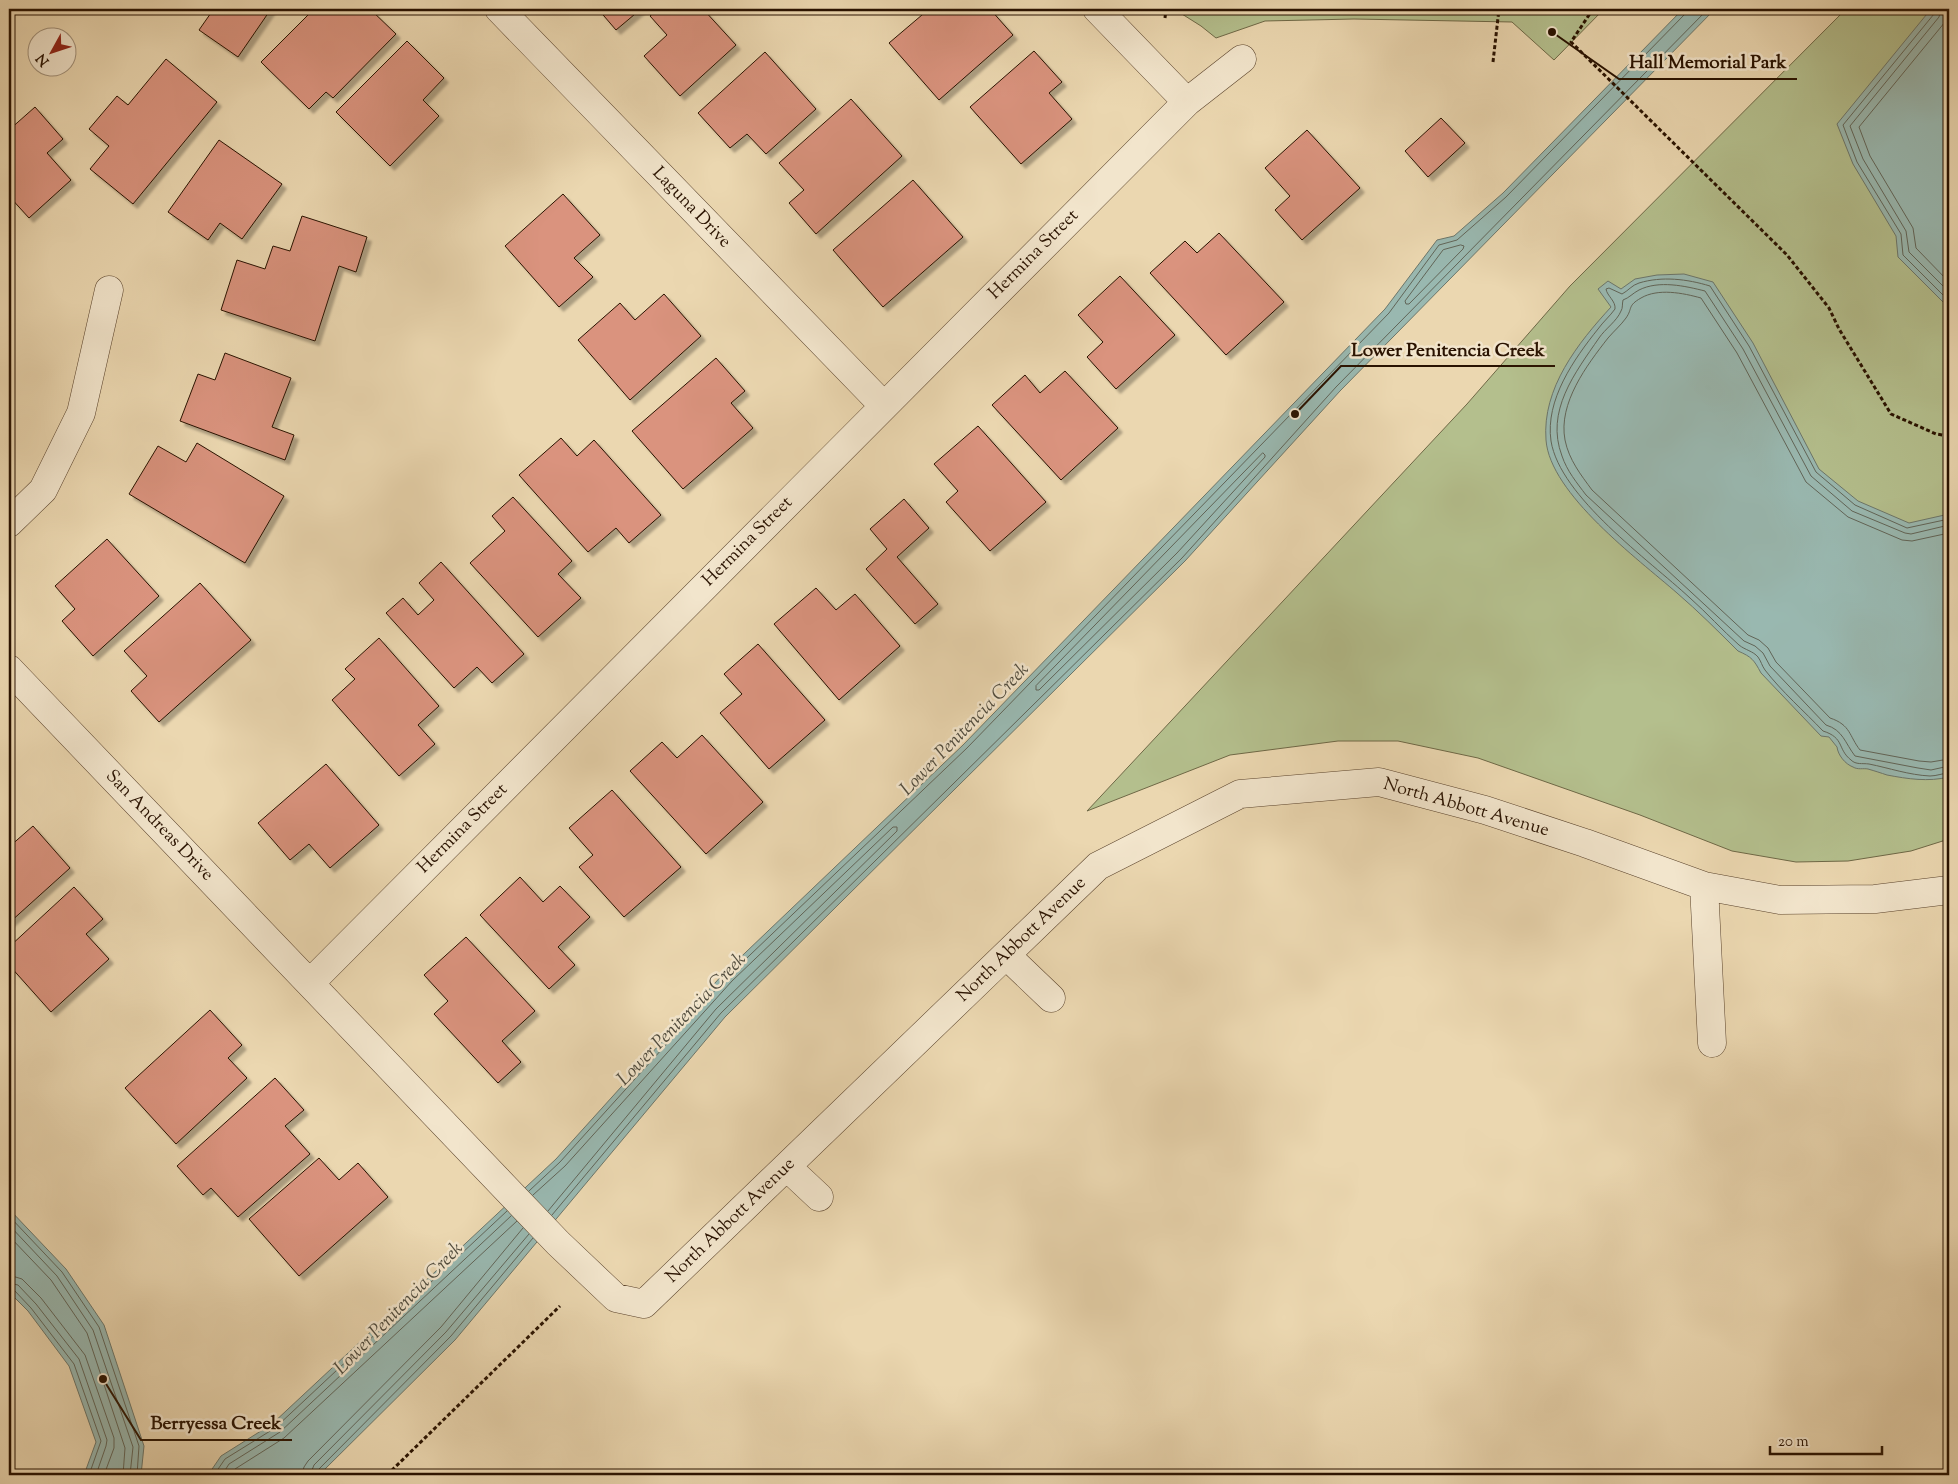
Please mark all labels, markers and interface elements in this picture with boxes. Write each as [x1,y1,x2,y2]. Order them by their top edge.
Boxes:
north arrow [28,28,78,78]
callout: Hall Memorial Park [1619,45,1797,79]
text: N [32,48,55,70]
text: Hall Memorial Park [1629,50,1787,77]
street label: Laguna Drive [645,162,737,254]
street label: Hermina Street [983,204,1085,306]
callout: Lower Penitencia Creek [1341,332,1555,366]
text: Lower Penitencia Creek [1351,338,1545,365]
street label: Hermina Street [697,491,799,593]
water label: Lower Penitencia Creek [894,657,1036,803]
street label: San Andreas Drive [99,764,219,888]
street label: North Abbott Avenue [1380,772,1552,844]
street label: Hermina Street [412,778,514,880]
street label: North Abbott Avenue [951,871,1093,1009]
water label: Lower Penitencia Creek [611,947,753,1093]
street label: North Abbott Avenue [660,1152,802,1290]
water label: Lower Penitencia Creek [328,1236,470,1382]
callout: Berryessa Creek [141,1406,292,1440]
text: Berryessa Creek [151,1411,282,1438]
scale bar [1770,1424,1883,1456]
text: 20 m [1778,1432,1809,1453]

